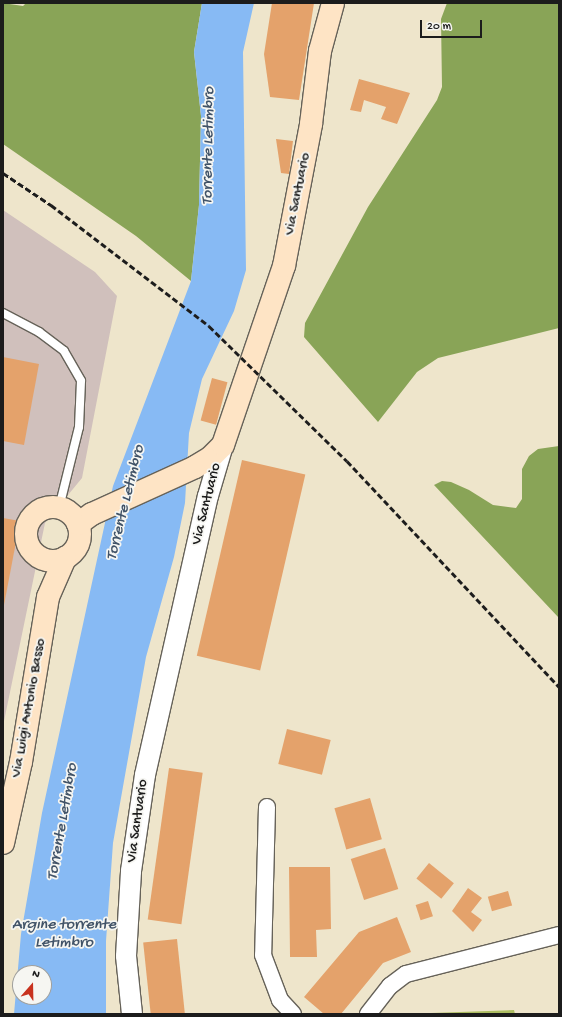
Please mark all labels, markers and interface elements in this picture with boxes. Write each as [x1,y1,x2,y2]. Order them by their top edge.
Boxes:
scale bar [422,12,484,38]
text: 20 m [427,20,451,34]
water label: Torrente Letimbro [199,87,221,205]
street label: Via Santuario [281,151,315,237]
water label: Torrente Letimbro [103,443,151,563]
street label: Via Santuario [188,461,226,547]
street label: Via Luigi Antonio Basso [8,637,50,779]
water label: Torrente Letimbro [44,762,84,882]
street label: Via Santuario [123,778,153,864]
water label: Argine torrente Letimbro [12,916,116,954]
north arrow [12,965,52,1005]
text: N [30,968,41,982]

